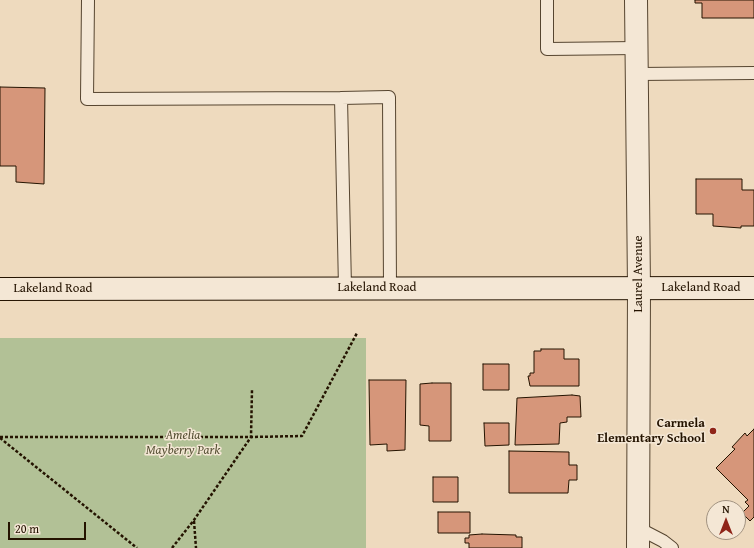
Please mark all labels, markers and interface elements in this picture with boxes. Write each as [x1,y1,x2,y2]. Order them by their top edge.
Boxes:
street label: Laurel Avenue [631,235,647,313]
street label: Lakeland Road [337,280,417,296]
street label: Lakeland Road [661,280,741,296]
street label: Lakeland Road [13,281,93,297]
place label: Carmela Elementary School [597,416,705,447]
marker: Carmela Elementary School [708,426,718,436]
park label: Amelia Mayberry Park [146,428,220,459]
north arrow [706,500,746,540]
text: N [722,501,730,517]
scale bar [10,514,88,540]
text: 20 m [15,520,39,537]

